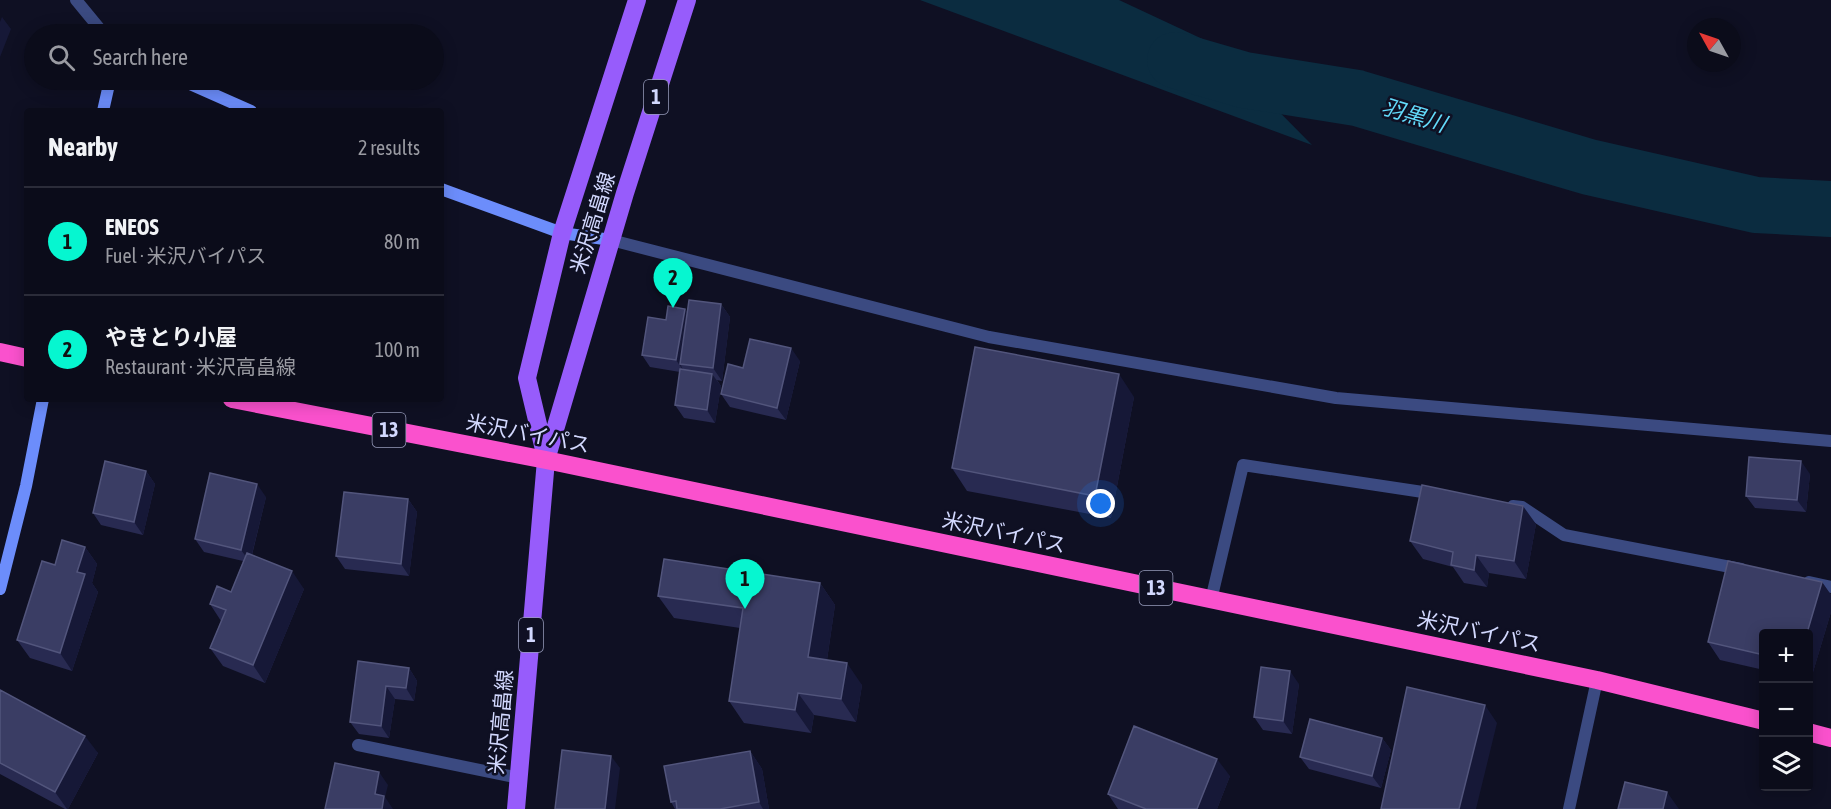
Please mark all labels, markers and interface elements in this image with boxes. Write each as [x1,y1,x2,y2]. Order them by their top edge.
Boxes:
north arrow [1687,18,1741,72]
search box [24,24,444,90]
icon: search [45,41,78,74]
text: Search here [93,44,188,70]
road number: 1 [644,80,668,114]
water label: 羽黒川 [1379,93,1451,138]
text: Nearby [48,132,118,162]
text: 2 results [358,136,420,159]
street label: 米沢高畠線 [565,169,619,276]
text: ENEOS [105,214,159,240]
text: 1 [63,230,72,253]
text: 80 m [384,230,420,253]
text: Fuel · 米沢バイパス [105,244,266,267]
pin: 2 [654,258,692,308]
text: やきとり小屋 [105,324,237,350]
text: 2 [63,338,72,361]
text: 100 m [375,338,420,361]
text: Restaurant · 米沢高畠線 [105,355,296,378]
street label: 米沢バイパス [464,409,592,457]
road number: 13 [372,413,406,447]
your location [1086,489,1115,518]
street label: 米沢バイパス [940,507,1068,557]
pin: 1 [726,560,764,609]
road number: 13 [1140,571,1172,605]
street label: 米沢バイパス [1415,606,1543,656]
road number: 1 [519,618,543,652]
map controls [1759,629,1813,791]
button: + [1759,629,1813,683]
street label: 米沢高畠線 [483,669,517,775]
button: − [1759,683,1813,737]
button: layers [1759,737,1813,791]

